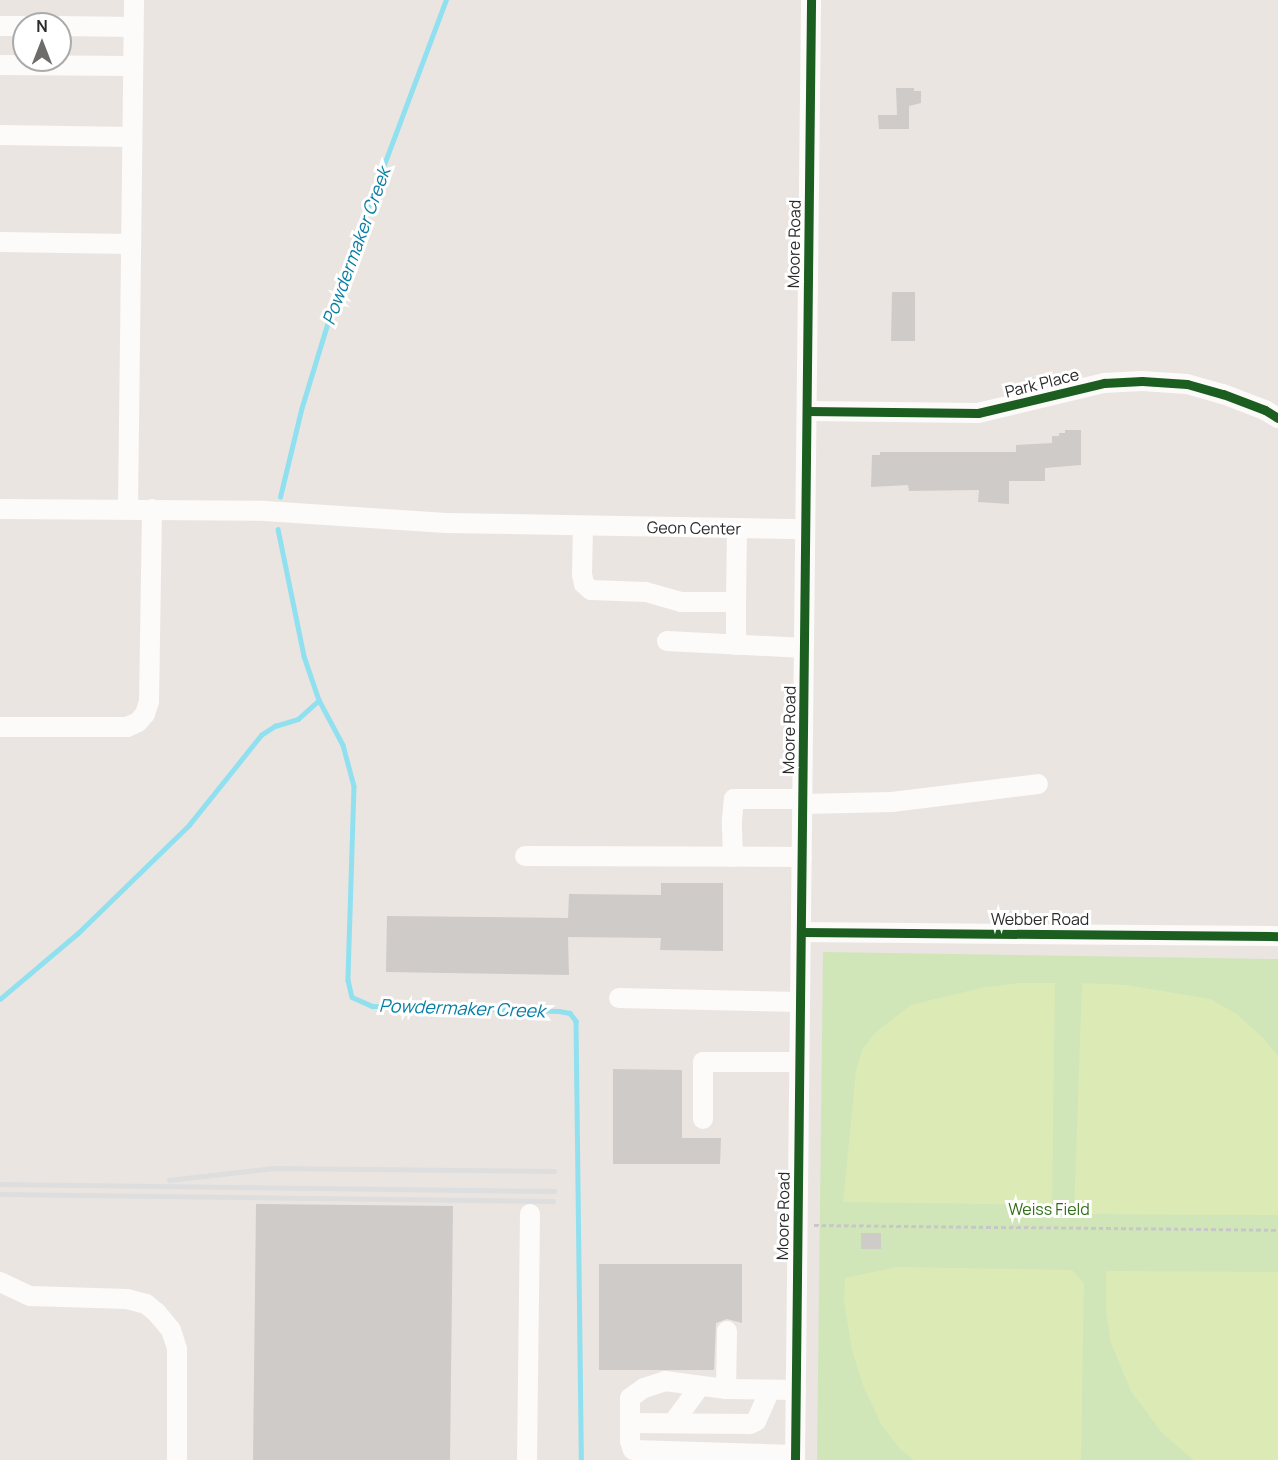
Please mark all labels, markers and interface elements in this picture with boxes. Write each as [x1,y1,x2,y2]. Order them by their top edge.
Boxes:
north arrow [12,12,72,72]
text: N [36,15,48,37]
water label: Powdermaker Creek [317,164,395,328]
street label: Moore Road [784,200,804,288]
street label: Park Place [1003,365,1081,401]
street label: Geon Center [647,518,741,538]
street label: Moore Road [779,686,799,774]
street label: Webber Road [991,909,1089,929]
water label: Powdermaker Creek [379,994,545,1022]
street label: Moore Road [773,1172,793,1260]
park label: Weiss Field [1008,1199,1090,1219]

